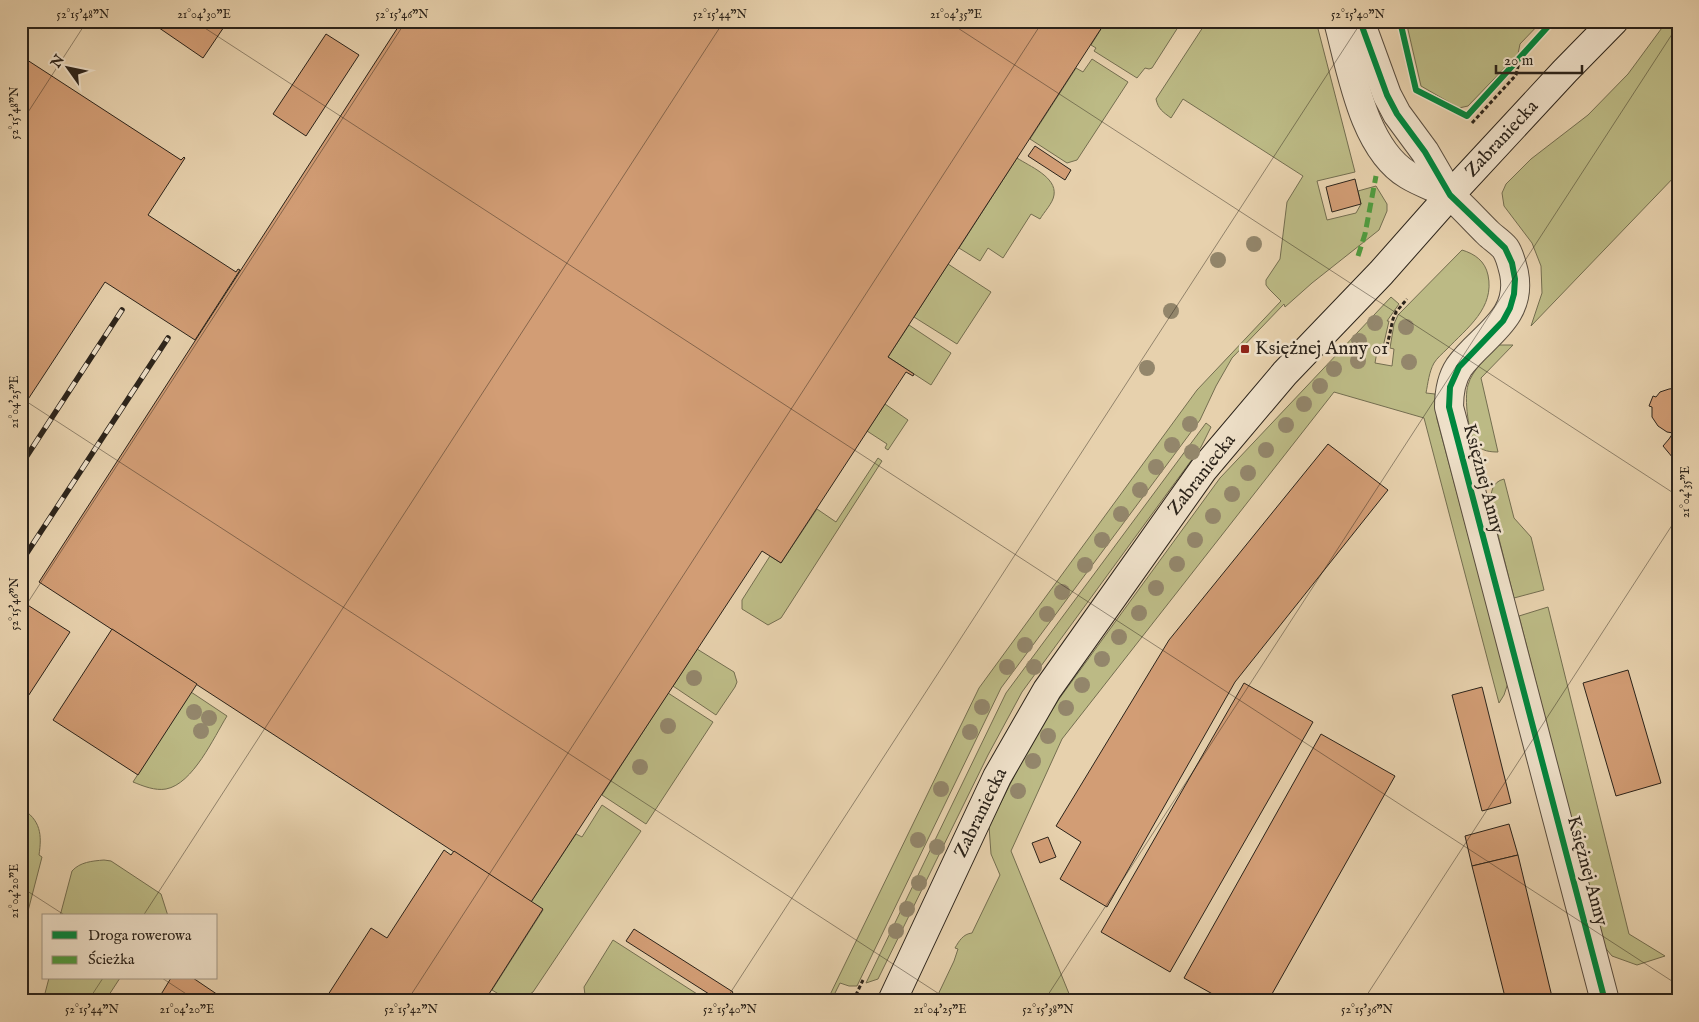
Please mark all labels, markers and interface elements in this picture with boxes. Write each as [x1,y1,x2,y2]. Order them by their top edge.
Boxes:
text: 52°15'48"N [57,7,110,22]
text: 21°04'30"E [177,7,231,22]
text: 52°15'46"N [375,7,429,22]
text: 52°15'44"N [693,7,748,22]
text: 21°04'35"E [930,7,982,22]
text: 52°15'40"N [1331,7,1386,22]
north arrow [42,42,92,92]
scale bar [1496,42,1583,74]
text: N [47,51,69,72]
text: 20 m [1504,51,1534,70]
text: 52°15'48"N [7,86,22,139]
street label: Zabraniecka [1460,95,1544,183]
place label: Księżnej Anny 01 [1255,337,1388,361]
marker: Księżnej Anny 01 [1239,343,1251,355]
text: 21°04'25"E [7,375,22,429]
street label: Księżnej Anny [1457,421,1509,537]
street label: Zabraniecka [1163,429,1242,521]
text: 21°04'35"E [1678,466,1693,518]
text: 52°15'46"N [7,577,22,631]
street label: Zabraniecka [949,763,1013,862]
street label: Księżnej Anny [1561,813,1613,929]
text: 21°04'20"E [7,864,22,918]
legend [42,914,218,980]
text: Droga rowerowa [88,926,192,945]
text: Ścieżka [88,950,135,969]
text: 52°15'44"N [65,1002,120,1017]
text: 21°04'20"E [160,1002,214,1017]
text: 52°15'42"N [384,1002,438,1017]
text: 52°15'40"N [703,1002,758,1017]
text: 21°04'25"E [913,1002,967,1017]
text: 52°15'38"N [1022,1002,1074,1017]
text: 52°15'36"N [1341,1002,1393,1017]

